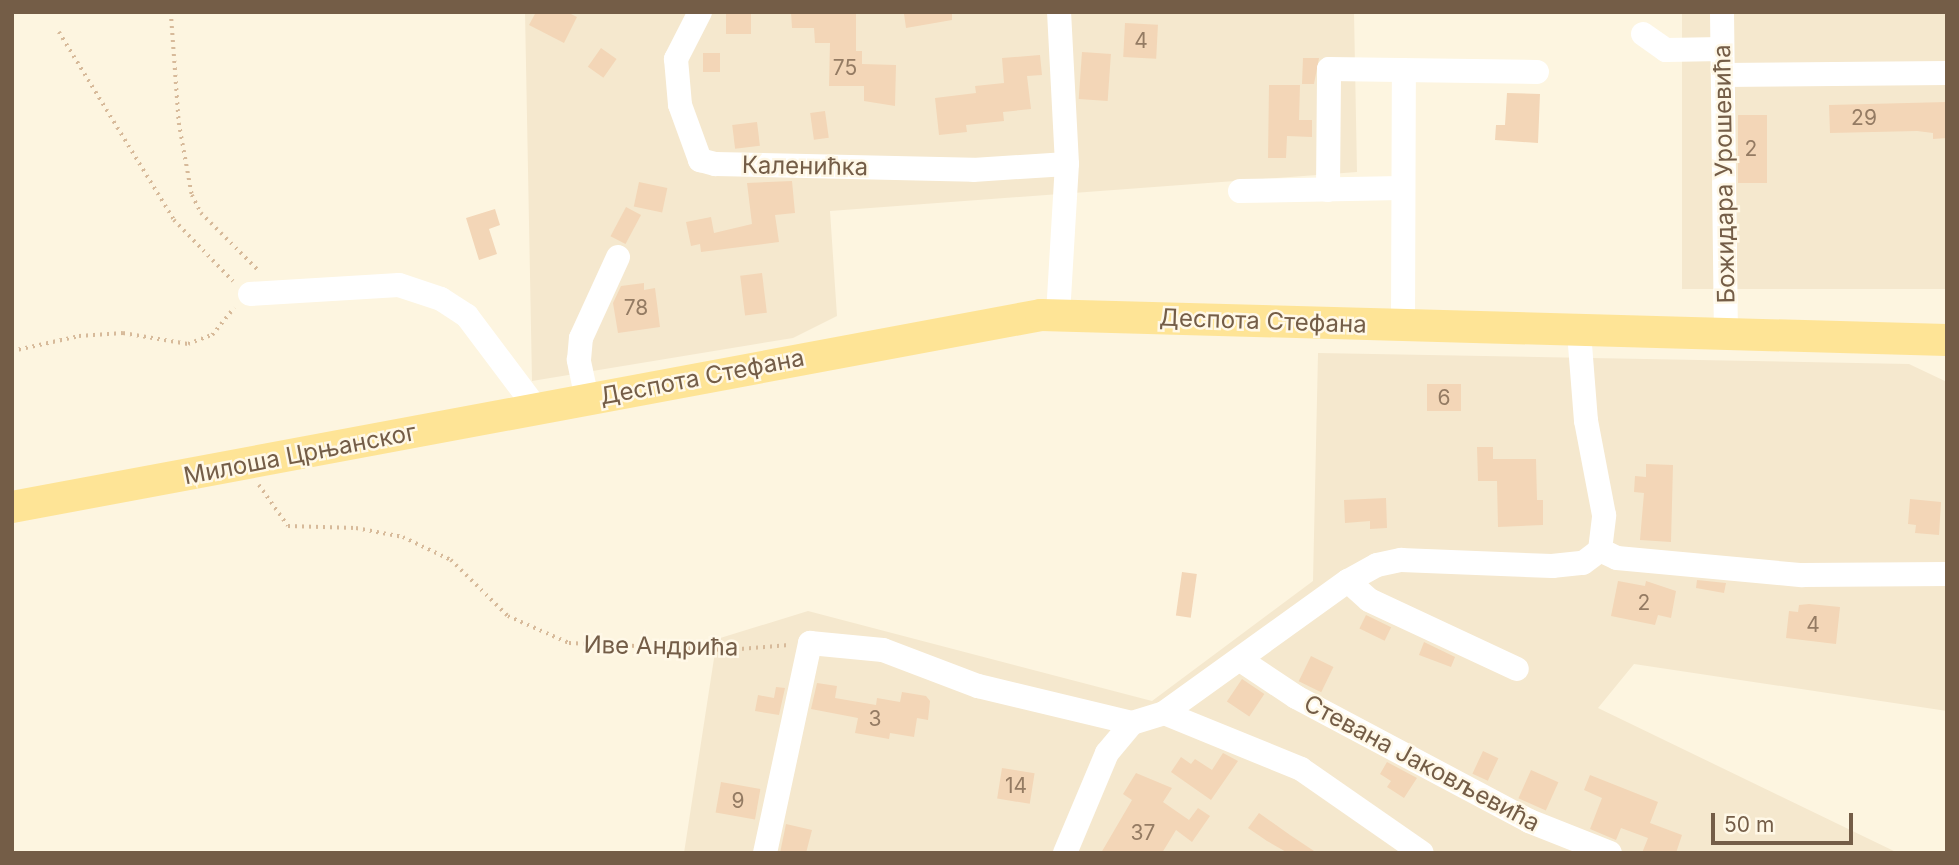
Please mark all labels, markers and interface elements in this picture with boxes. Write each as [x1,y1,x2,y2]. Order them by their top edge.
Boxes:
house number: 4 [1134,28,1148,54]
street label: Божидара Урошевића [1707,44,1741,304]
house number: 75 [833,55,857,81]
house number: 29 [1851,105,1877,131]
house number: 2 [1745,136,1757,162]
street label: Каленићка [742,150,868,182]
house number: 78 [624,295,648,321]
street label: Деспота Стефана [1159,303,1367,339]
street label: Деспота Стефана [597,343,807,411]
house number: 6 [1437,385,1451,411]
street label: Милоша Црњанског [181,417,419,491]
house number: 2 [1638,590,1650,616]
house number: 4 [1806,612,1820,638]
street label: Иве Андрића [583,630,739,662]
street label: Стевана Јаковљевића [1299,689,1545,837]
house number: 3 [869,706,881,732]
house number: 14 [1005,773,1027,799]
house number: 9 [731,788,745,814]
scale bar [1714,798,1856,842]
text: 50 m [1724,812,1774,837]
house number: 37 [1131,820,1155,846]

